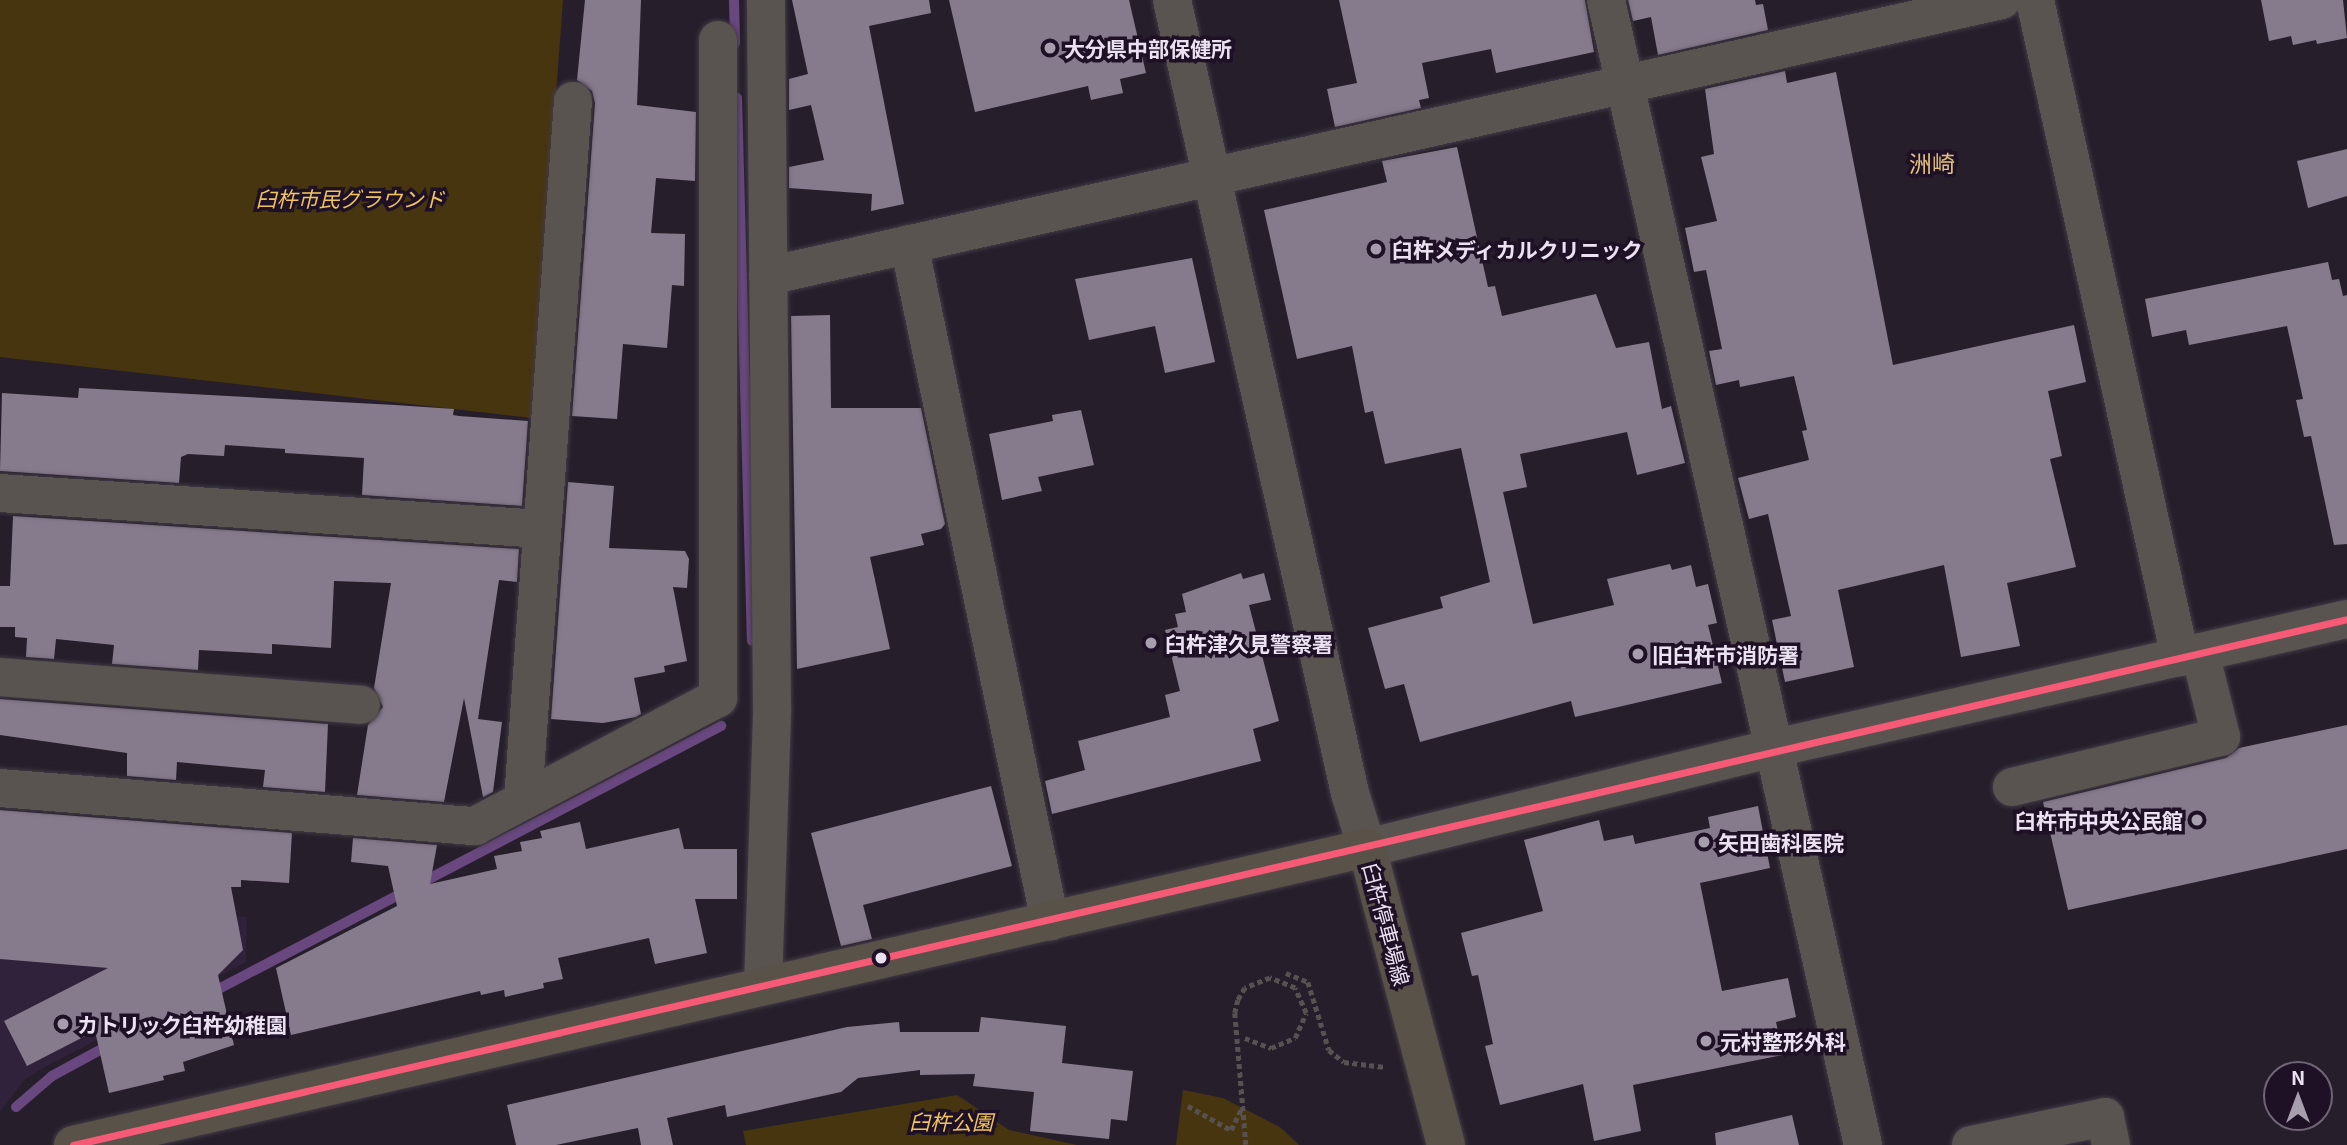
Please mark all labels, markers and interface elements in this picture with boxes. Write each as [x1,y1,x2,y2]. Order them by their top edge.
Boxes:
place label: 大分県中部保健所 [1064,35,1232,61]
marker: 大分県中部保健所 [1042,40,1058,56]
district label: 洲崎 [1909,148,1955,176]
park label: 臼杵市民グラウンド [256,185,444,211]
place label: 臼杵メディカルクリニック [1392,236,1644,262]
marker: 臼杵メディカルクリニック [1366,239,1386,259]
place label: 臼杵津久見警察署 [1165,630,1333,656]
marker: 臼杵津久見警察署 [1143,635,1159,651]
place label: 旧臼杵市消防署 [1652,641,1799,667]
marker: 旧臼杵市消防署 [1630,646,1646,662]
place label: 臼杵市中央公民館 [2015,807,2183,833]
marker: 臼杵市中央公民館 [2189,812,2205,828]
place label: 矢田歯科医院 [1718,829,1844,855]
marker: 矢田歯科医院 [1696,834,1712,850]
street label: 臼杵停車場線 [1359,860,1415,988]
unlabelled marker [874,951,888,965]
place label: カトリック臼杵幼稚園 [77,1011,287,1037]
marker: カトリック臼杵幼稚園 [55,1016,71,1032]
place label: 元村整形外科 [1720,1028,1846,1054]
marker: 元村整形外科 [1698,1033,1714,1049]
north arrow [2263,1061,2333,1131]
text: N [2291,1063,2305,1090]
park label: 臼杵公園 [909,1108,993,1134]

